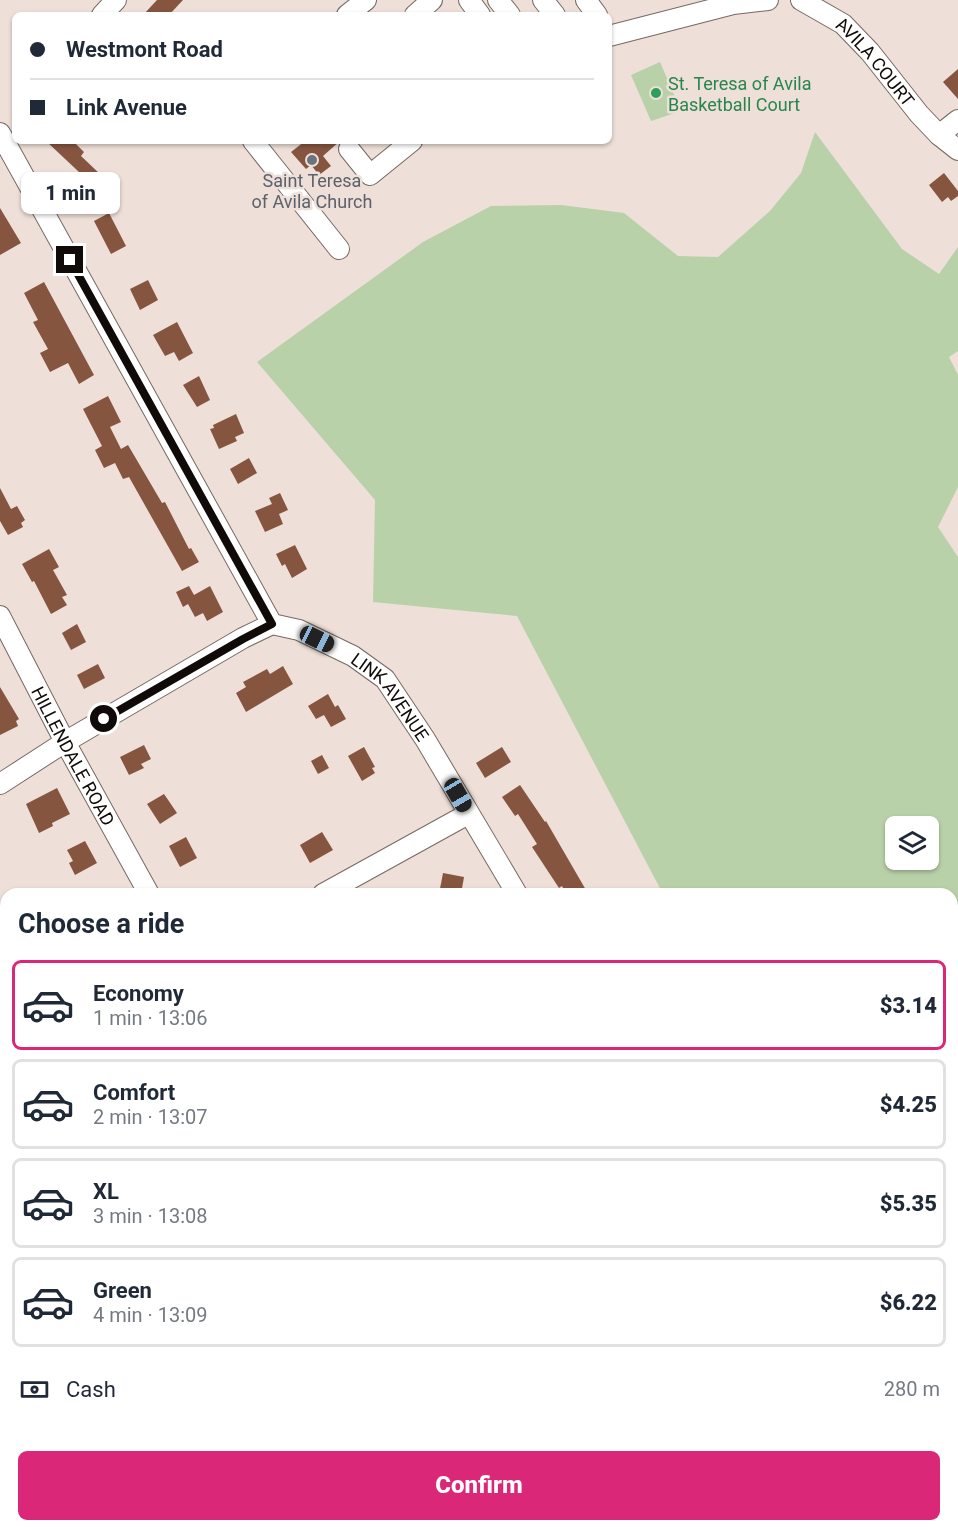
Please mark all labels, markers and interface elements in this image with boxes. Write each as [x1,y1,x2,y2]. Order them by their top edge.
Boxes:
street label: AVILA COURT [833,12,919,110]
text: Westmont Road [66,37,223,62]
place label: St. Teresa of Avila Basketball Court [668,73,811,115]
marker: St. Teresa of Avila Basketball Court [649,86,663,100]
text: Link Avenue [66,95,187,120]
marker: Saint Teresa of Avila Church [305,153,319,167]
place label: Saint Teresa of Avila Church [252,170,372,212]
callout: 1 min [20,173,119,215]
text: 1 min [45,181,96,205]
route end [56,246,83,273]
car [297,623,337,655]
street label: LINK AVENUE [347,648,434,745]
street label: HILLENDALE ROAD [28,683,119,829]
route start [90,705,117,732]
car [441,775,475,815]
map controls [885,816,939,870]
button: layers [885,816,939,870]
text: Choose a ride [18,908,184,940]
icon: car [21,978,75,1032]
text: Economy [93,981,184,1006]
text: $3.14 [880,993,937,1018]
text: 1 min · 13:06 [93,1006,208,1030]
icon: car [21,1077,75,1131]
text: Comfort [93,1080,175,1105]
text: $4.25 [880,1092,937,1117]
text: 2 min · 13:07 [93,1105,208,1129]
icon: car [21,1176,75,1230]
text: XL [93,1179,119,1204]
text: $5.35 [880,1191,937,1216]
text: 3 min · 13:08 [93,1204,208,1228]
icon: car [21,1275,75,1329]
text: Green [93,1278,152,1303]
text: $6.22 [880,1290,937,1315]
text: 4 min · 13:09 [93,1303,208,1327]
icon: cash [18,1373,51,1406]
text: Cash [66,1377,116,1402]
text: 280 m [884,1377,940,1401]
button: Confirm [18,1451,940,1520]

